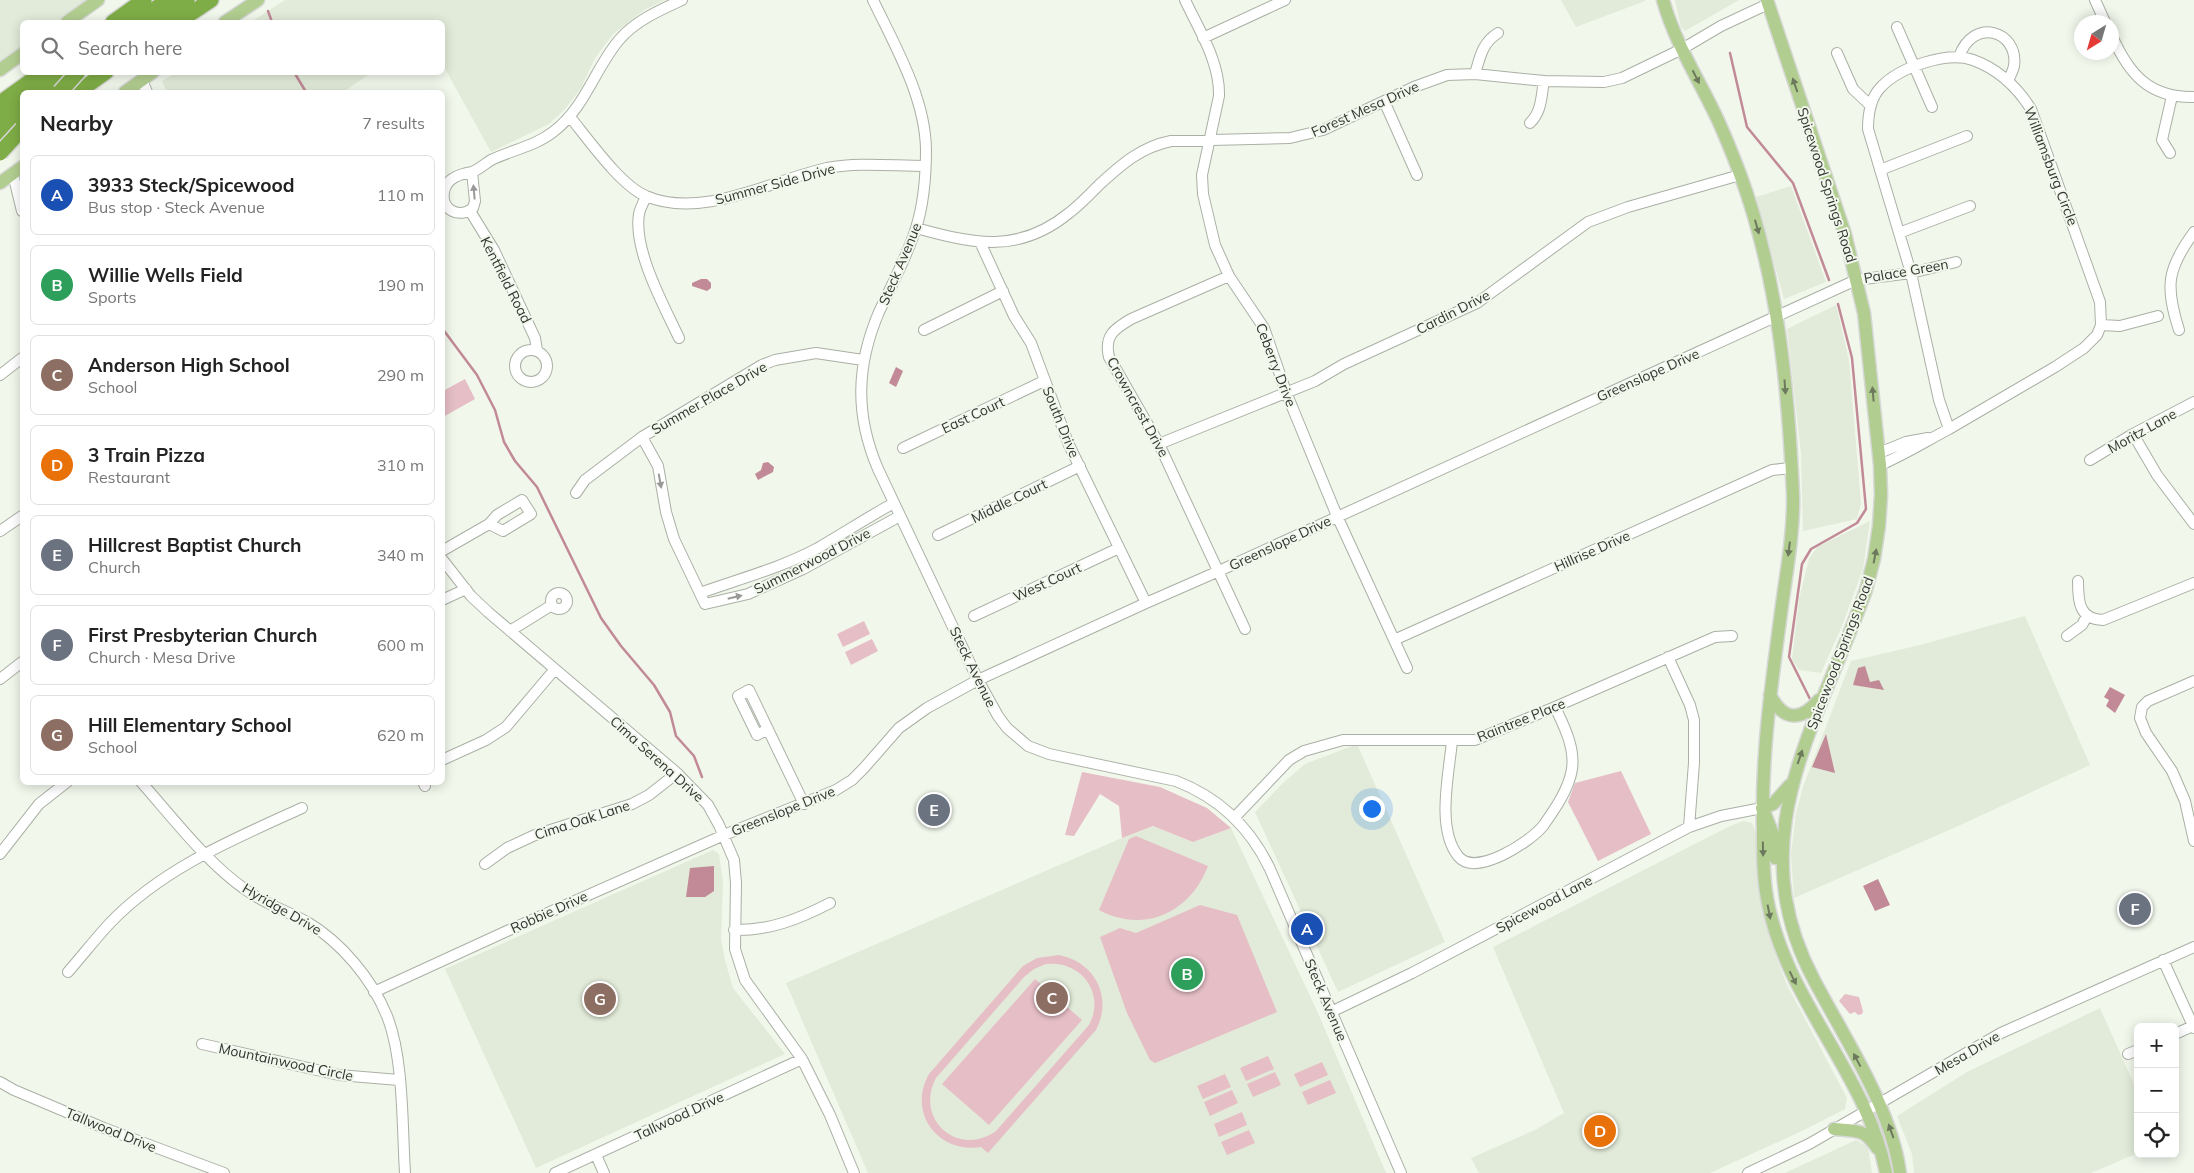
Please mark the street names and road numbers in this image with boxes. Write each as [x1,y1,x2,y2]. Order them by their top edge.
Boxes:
street label: Forest Mesa Drive [1308,77,1422,141]
street label: Williamsburg Circle [2020,104,2082,228]
street label: Spicewood Springs Road [1793,105,1861,265]
street label: Summer Side Drive [713,159,837,209]
street label: Steck Avenue [875,220,925,308]
street label: Kentfield Road [476,234,536,326]
street label: Palace Green [1862,255,1950,287]
street label: Cardin Drive [1413,286,1493,338]
street label: Ceberry Drive [1252,321,1300,409]
street label: Greenslope Drive [1594,344,1702,406]
street label: Crowncrest Drive [1103,354,1173,460]
street label: Summer Place Drive [648,358,770,438]
street label: South Drive [1039,384,1083,460]
street label: East Court [939,393,1007,437]
street label: Moritz Lane [2104,405,2180,457]
street label: Middle Court [968,475,1050,527]
street label: Greenslope Drive [1226,512,1334,574]
street label: Summerwood Drive [751,524,873,598]
street label: Hillrise Drive [1551,526,1633,576]
street label: West Court [1010,558,1084,606]
street label: Spicewood Springs Road [1803,574,1877,732]
street label: Steck Avenue [946,624,1000,710]
street label: Raintree Place [1474,694,1568,746]
street label: Cima Serena Drive [606,712,708,806]
street label: Greenslope Drive [728,782,838,840]
street label: Cima Oak Lane [532,796,632,844]
street label: Spicewood Lane [1493,871,1595,937]
street label: Hyridge Drive [239,879,325,939]
street label: Robbie Drive [508,887,590,937]
street label: Steck Avenue [1301,956,1351,1044]
street label: Mesa Drive [1931,1027,2003,1079]
street label: Mountainwood Circle [217,1039,355,1085]
street label: Tallwood Drive [632,1087,726,1145]
street label: Tallwood Drive [63,1104,159,1156]

